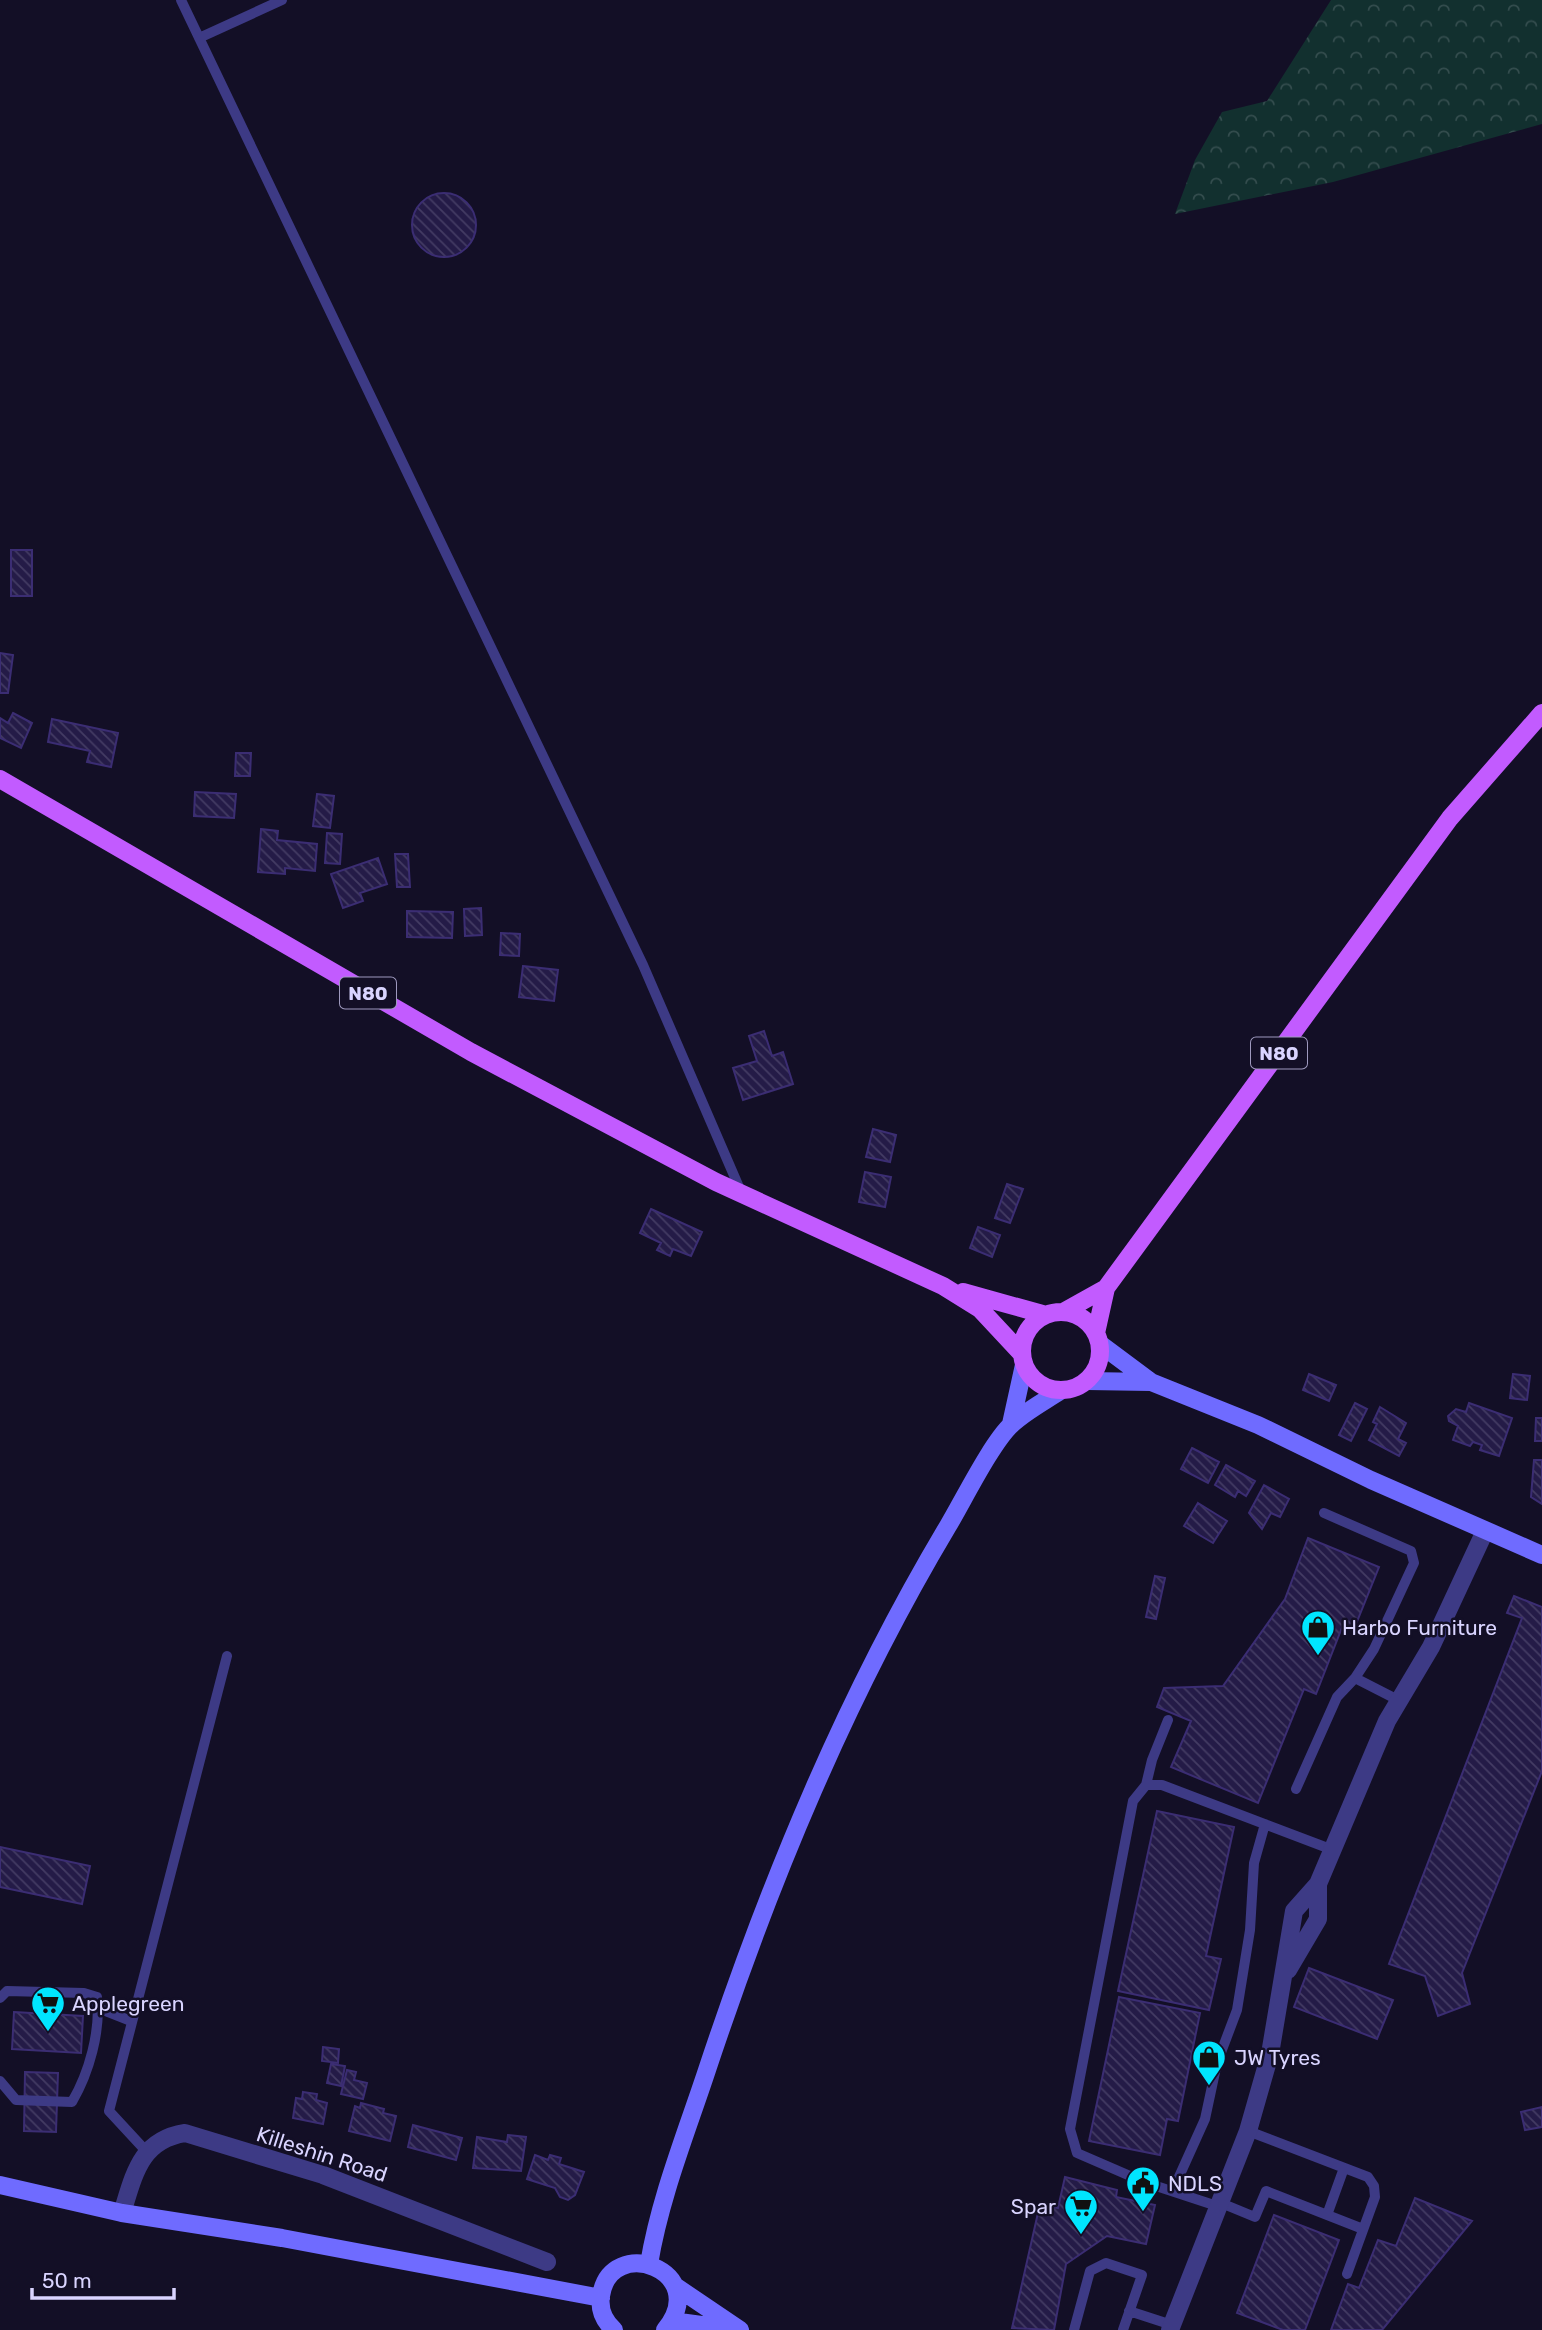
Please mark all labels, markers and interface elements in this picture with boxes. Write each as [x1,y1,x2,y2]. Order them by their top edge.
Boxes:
road number: N80 [340,978,396,1009]
road number: N80 [1251,1037,1307,1068]
shop icon: Harbo Furniture [1299,1608,1337,1657]
place label: Harbo Furniture [1342,1615,1497,1640]
supermarket icon: Applegreen [29,1984,67,2033]
place label: Applegreen [72,1991,185,2016]
shop icon: JW Tyres [1190,2038,1228,2087]
place label: JW Tyres [1234,2045,1321,2070]
street label: Killeshin Road [254,2121,390,2187]
public building icon: NDLS [1124,2164,1162,2213]
place label: NDLS [1168,2171,1222,2196]
supermarket icon: Spar [1062,2187,1100,2236]
place label: Spar [1011,2194,1056,2219]
scale bar [32,2256,173,2300]
text: 50 m [42,2268,92,2293]

